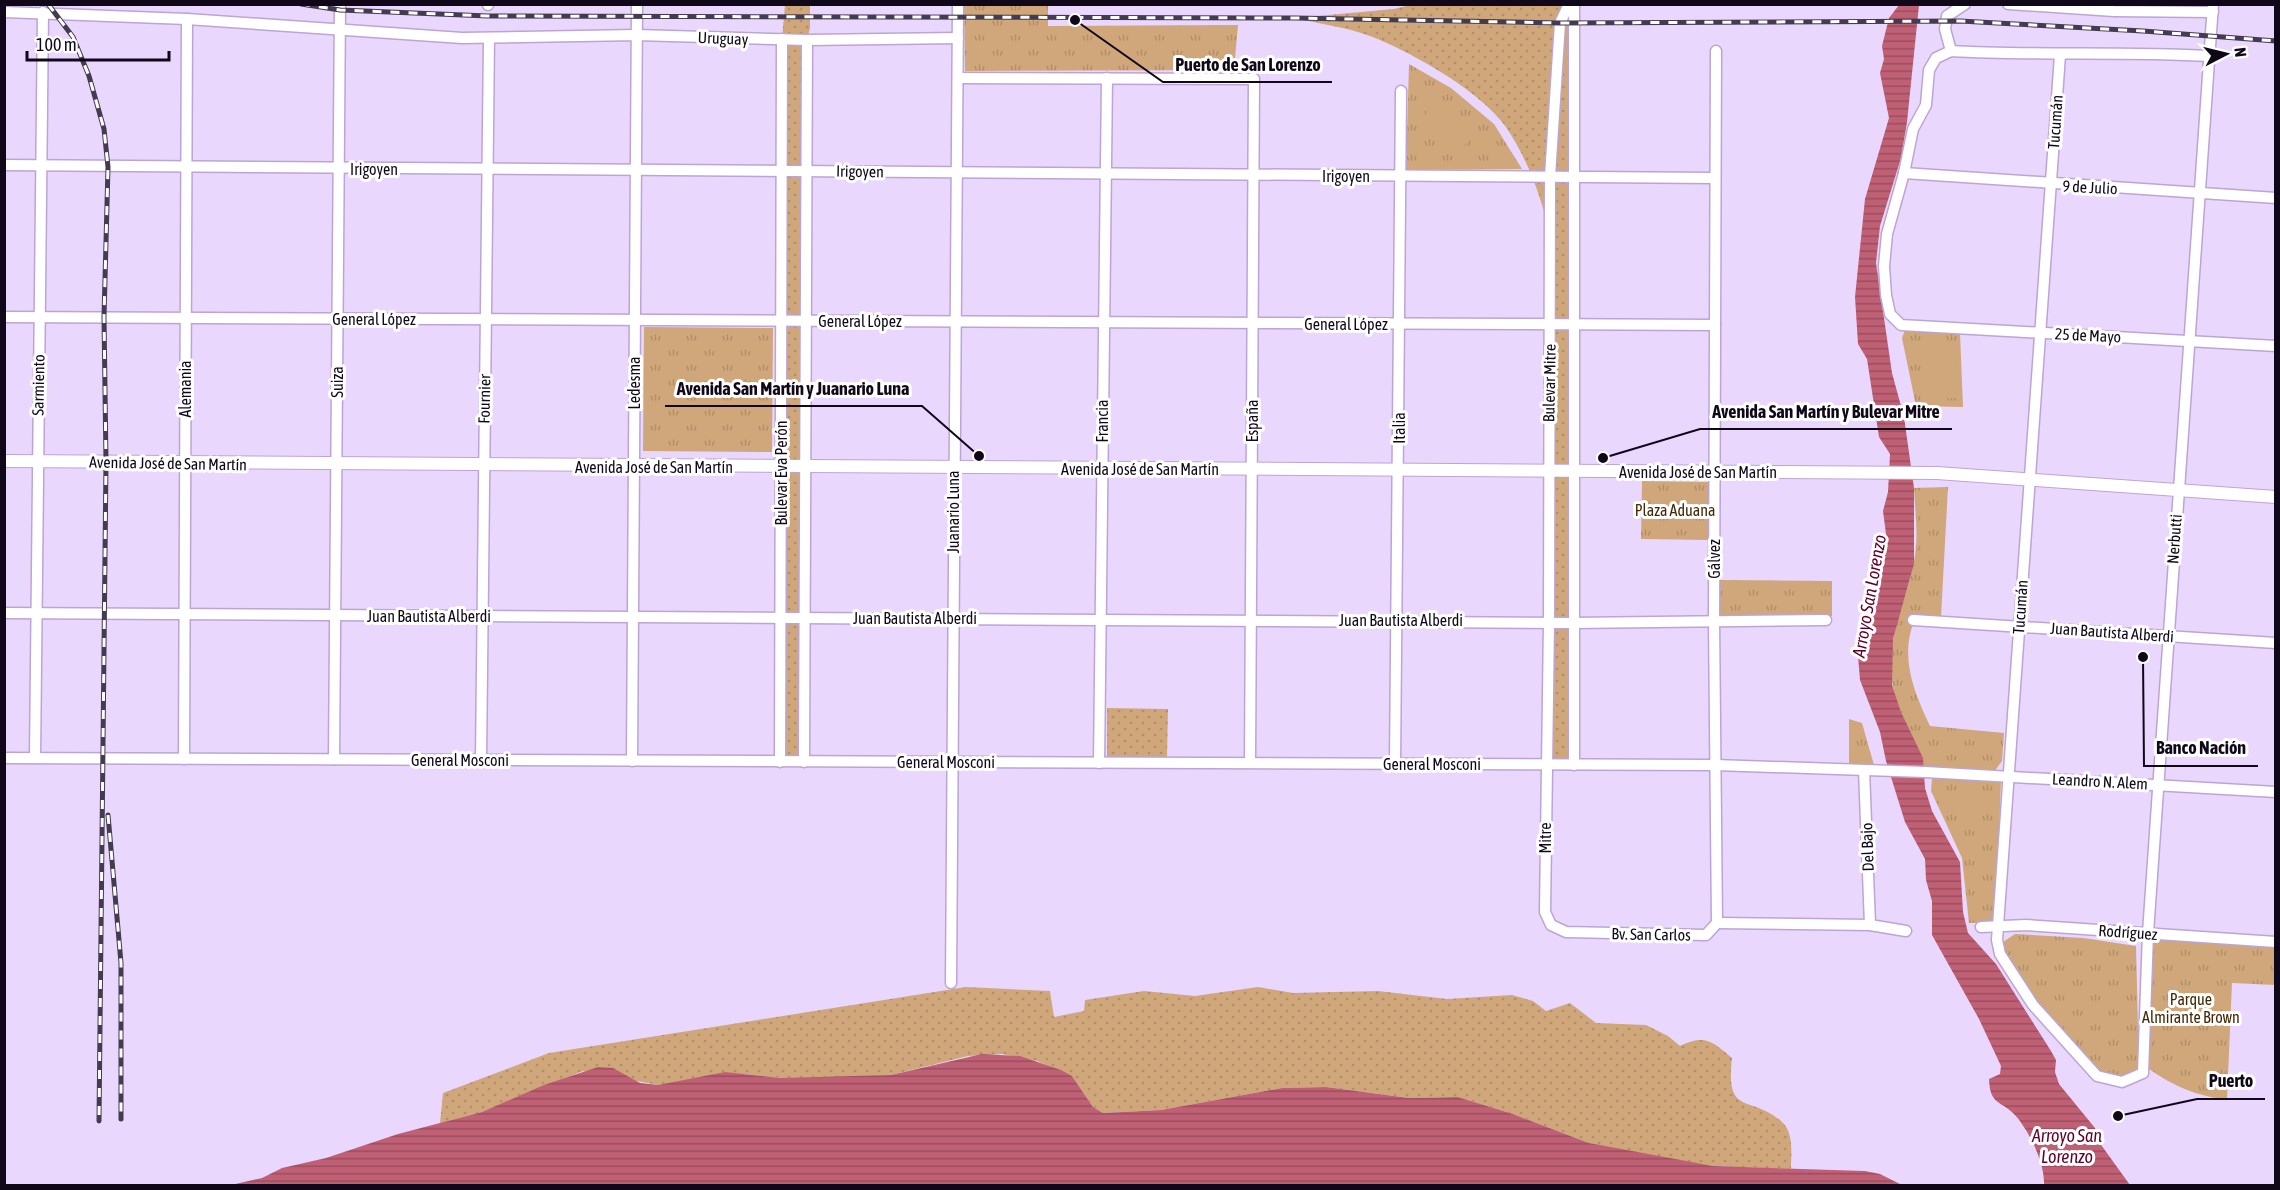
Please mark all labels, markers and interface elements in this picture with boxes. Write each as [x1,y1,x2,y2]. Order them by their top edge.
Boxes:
scale bar [27,24,170,62]
north arrow [2196,24,2256,84]
street label: Uruguay [697,28,749,49]
text: 100 m [36,34,77,55]
callout: Puerto de San Lorenzo [1163,46,1332,82]
text: N [2231,46,2250,58]
text: Puerto de San Lorenzo [1175,54,1321,75]
street label: Tucumán [2044,94,2066,150]
street label: Irigoyen [350,160,398,179]
street label: Irigoyen [836,162,884,181]
street label: Irigoyen [1322,167,1370,186]
street label: 9 de Julio [2062,177,2118,197]
street label: General López [332,310,416,329]
street label: General López [818,312,902,331]
street label: General López [1304,315,1388,334]
street label: 25 de Mayo [2054,324,2122,347]
street label: Bulevar Mitre [1539,344,1559,422]
street label: Sarmiento [28,354,48,416]
street label: Ledesma [625,357,643,409]
street label: Alemania [176,360,194,418]
street label: Suiza [328,366,346,398]
callout: Avenida San Martín y Juanario Luna [665,370,922,406]
street label: Fournier [475,374,493,424]
text: Avenida San Martín y Juanario Luna [676,378,909,399]
callout: Avenida San Martín y Bulevar Mitre [1700,393,1952,429]
street label: Francia [1093,400,1111,442]
street label: España [1243,400,1262,442]
text: Avenida San Martín y Bulevar Mitre [1711,401,1940,422]
street label: Italia [1390,412,1408,444]
street label: Bulevar Eva Perón [772,420,790,526]
street label: Avenida José de San Martín [89,453,247,473]
street label: Avenida José de San Martín [575,458,733,476]
street label: Avenida José de San Martín [1061,460,1219,478]
street label: Avenida José de San Martín [1619,463,1777,481]
street label: Juanario Luna [944,471,962,553]
park label: Plaza Aduana [1635,501,1715,519]
street label: Nerbutti [2163,514,2185,564]
water label: Arroyo San Lorenzo [1848,533,1890,660]
street label: Gálvez [1705,539,1723,579]
street label: Tucumán [2009,579,2031,635]
street label: Juan Bautista Alberdi [367,607,491,625]
street label: Juan Bautista Alberdi [853,609,977,627]
street label: Juan Bautista Alberdi [1339,611,1463,629]
street label: Juan Bautista Alberdi [2049,619,2175,645]
callout: Banco Nación [2144,730,2258,766]
text: Banco Nación [2156,737,2246,758]
street label: General Mosconi [411,751,509,769]
street label: General Mosconi [897,753,995,771]
street label: General Mosconi [1383,755,1481,773]
street label: Leandro N. Alem [2052,770,2148,792]
street label: Del Bajo [1857,822,1878,872]
street label: Mitre [1536,823,1554,854]
street label: Rodríguez [2098,921,2158,944]
street label: Bv. San Carlos [1611,924,1691,944]
park label: Parque Almirante Brown [2142,990,2240,1026]
callout: Puerto [2197,1063,2265,1099]
text: Puerto [2209,1070,2253,1091]
water label: Arroyo San Lorenzo [2031,1125,2102,1167]

